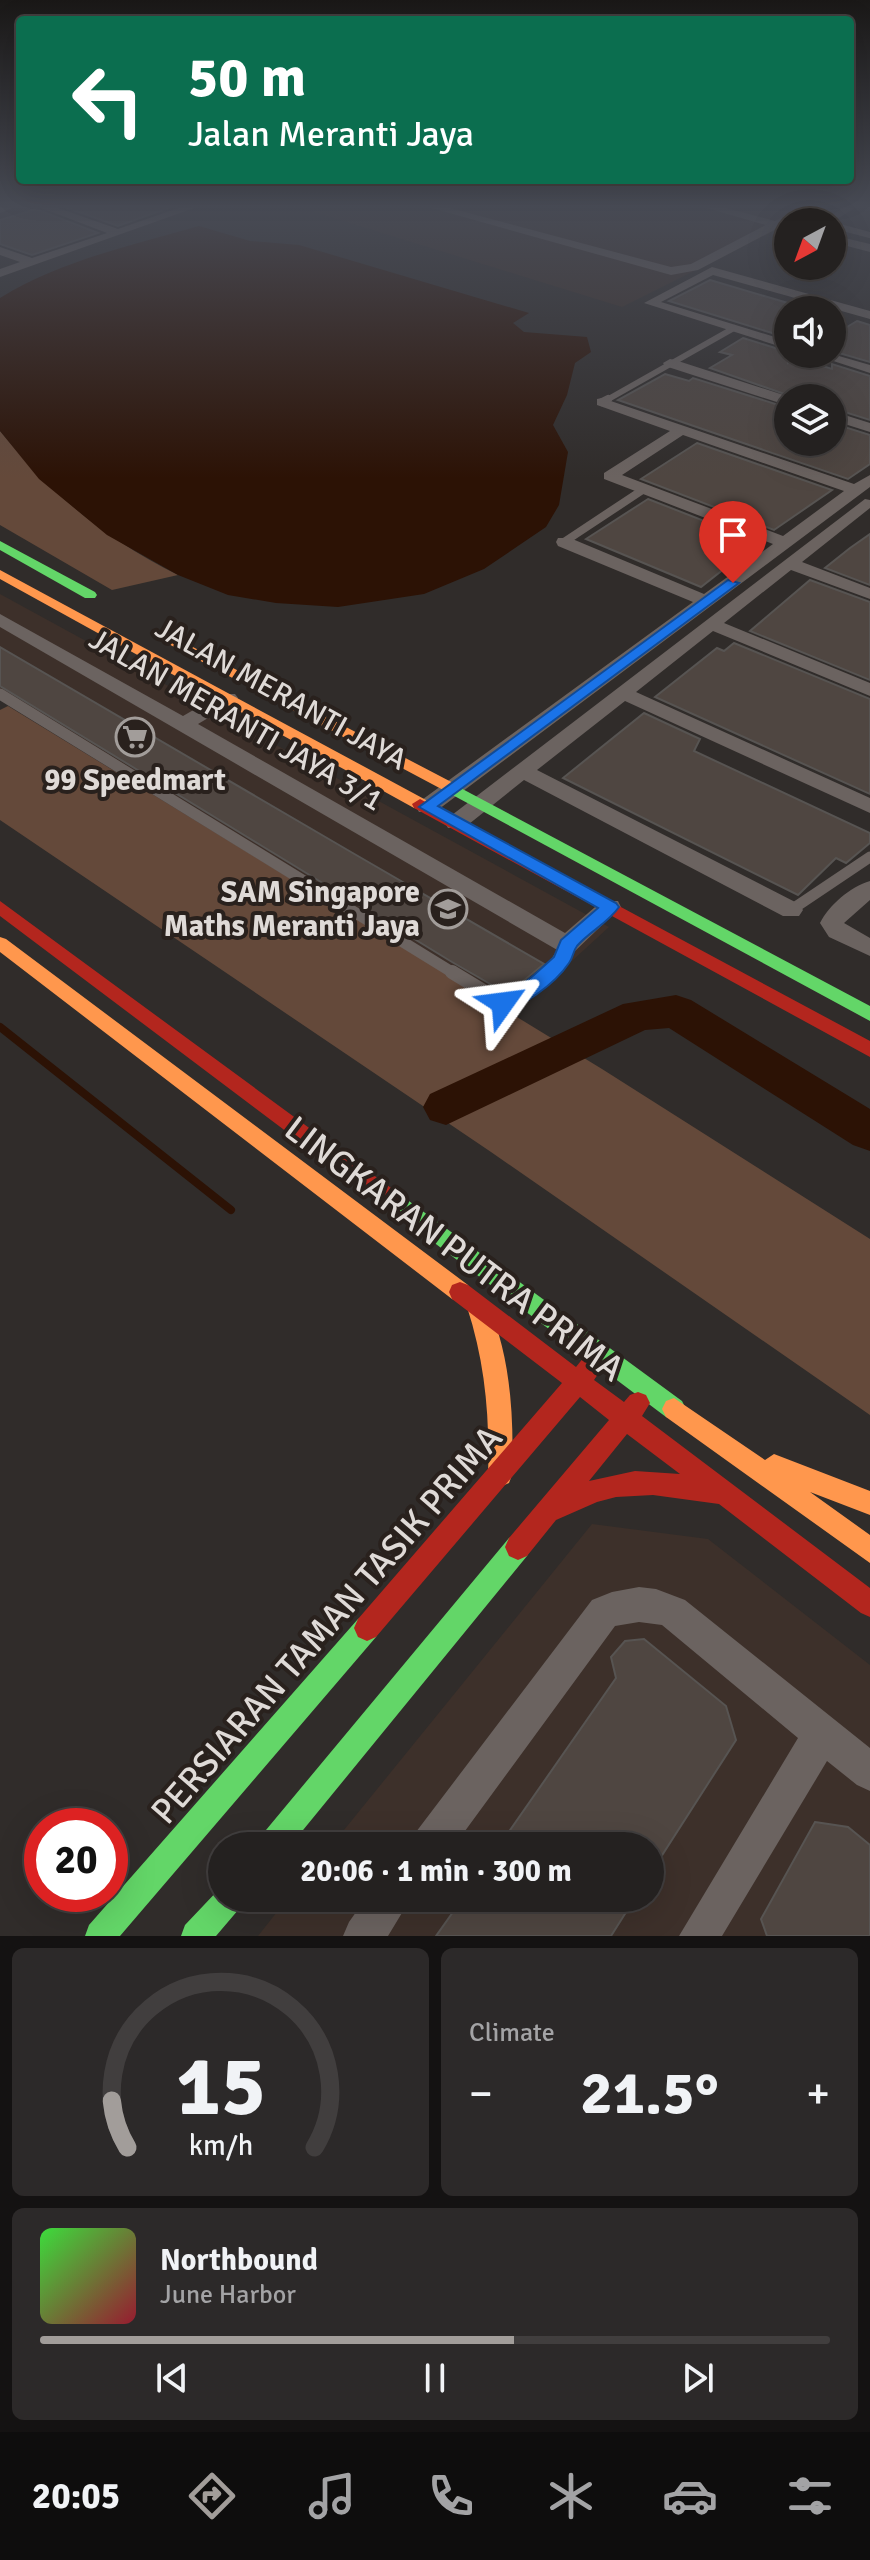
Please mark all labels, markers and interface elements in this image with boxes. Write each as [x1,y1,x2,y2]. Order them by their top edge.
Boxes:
text: 50 m [188,43,306,112]
icon: left [56,48,160,152]
text: Jalan Meranti Jaya [188,112,474,157]
north arrow [774,208,846,280]
map controls [774,208,846,456]
button: sound [774,296,846,368]
button: layers [774,384,846,456]
pin [699,501,767,583]
icon: arrive [711,513,755,557]
street label: JALAN MERANTI JAYA [149,610,413,778]
street label: JALAN MERANTI JAYA 3/1 [82,621,390,819]
supermarket icon: 99 Speedmart [114,716,156,758]
place label: 99 Speedmart [44,762,226,799]
place label: SAM Singapore Maths Meranti Jaya [164,874,420,945]
school or university icon: SAM Singapore Maths Meranti Jaya [427,888,469,930]
position arrow [461,961,545,1045]
street label: LINGKARAN PUTRA PRIMA [275,1107,633,1391]
street label: PERSIARAN TAMAN TASIK PRIMA [142,1417,512,1833]
speed limit sign: 20 [24,1808,128,1912]
text: 20:06 · 1 min · 300 m [300,1853,572,1890]
text: Climate [469,2017,555,2049]
text: 15 [176,2036,265,2138]
text: 21.5° [580,2057,719,2131]
text: − [469,2067,493,2121]
text: + [806,2067,830,2121]
text: km/h [188,2128,253,2163]
text: Northbound [160,2242,318,2279]
text: June Harbor [160,2279,296,2311]
icon: previous [150,2356,194,2400]
icon: pause [413,2356,457,2400]
icon: next [676,2356,720,2400]
icon: directions [184,2468,240,2524]
icon: music [304,2468,360,2524]
icon: phone [423,2468,479,2524]
icon: climate [543,2468,599,2524]
icon: car [662,2468,718,2524]
icon: filters [782,2468,838,2524]
text: 20:05 [32,2474,120,2519]

